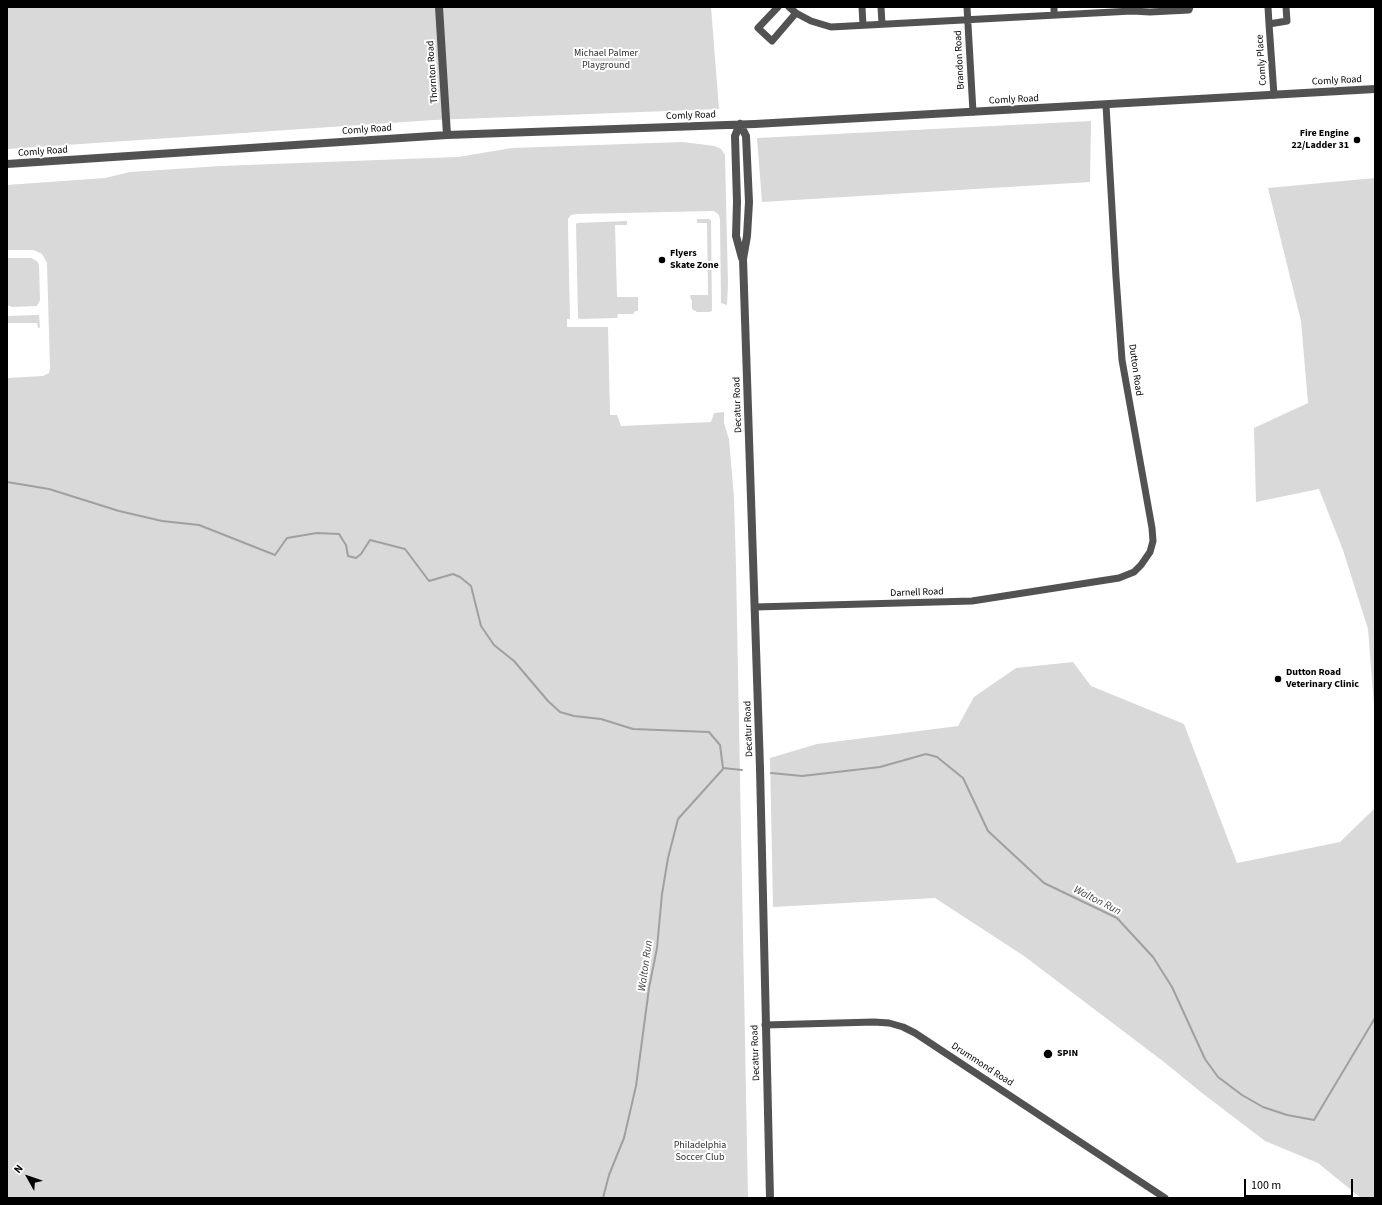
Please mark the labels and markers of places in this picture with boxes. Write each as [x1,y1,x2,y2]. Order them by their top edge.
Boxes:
place label: Fire Engine 22/Ladder 31 [1291,128,1349,152]
marker: Fire Engine 22/Ladder 31 [1352,135,1362,145]
place label: Flyers Skate Zone [670,248,719,272]
marker: Flyers Skate Zone [657,255,667,265]
place label: Dutton Road Veterinary Clinic [1286,667,1359,690]
marker: Dutton Road Veterinary Clinic [1273,674,1283,684]
marker: SPIN [1042,1048,1054,1060]
place label: SPIN [1057,1048,1078,1060]

